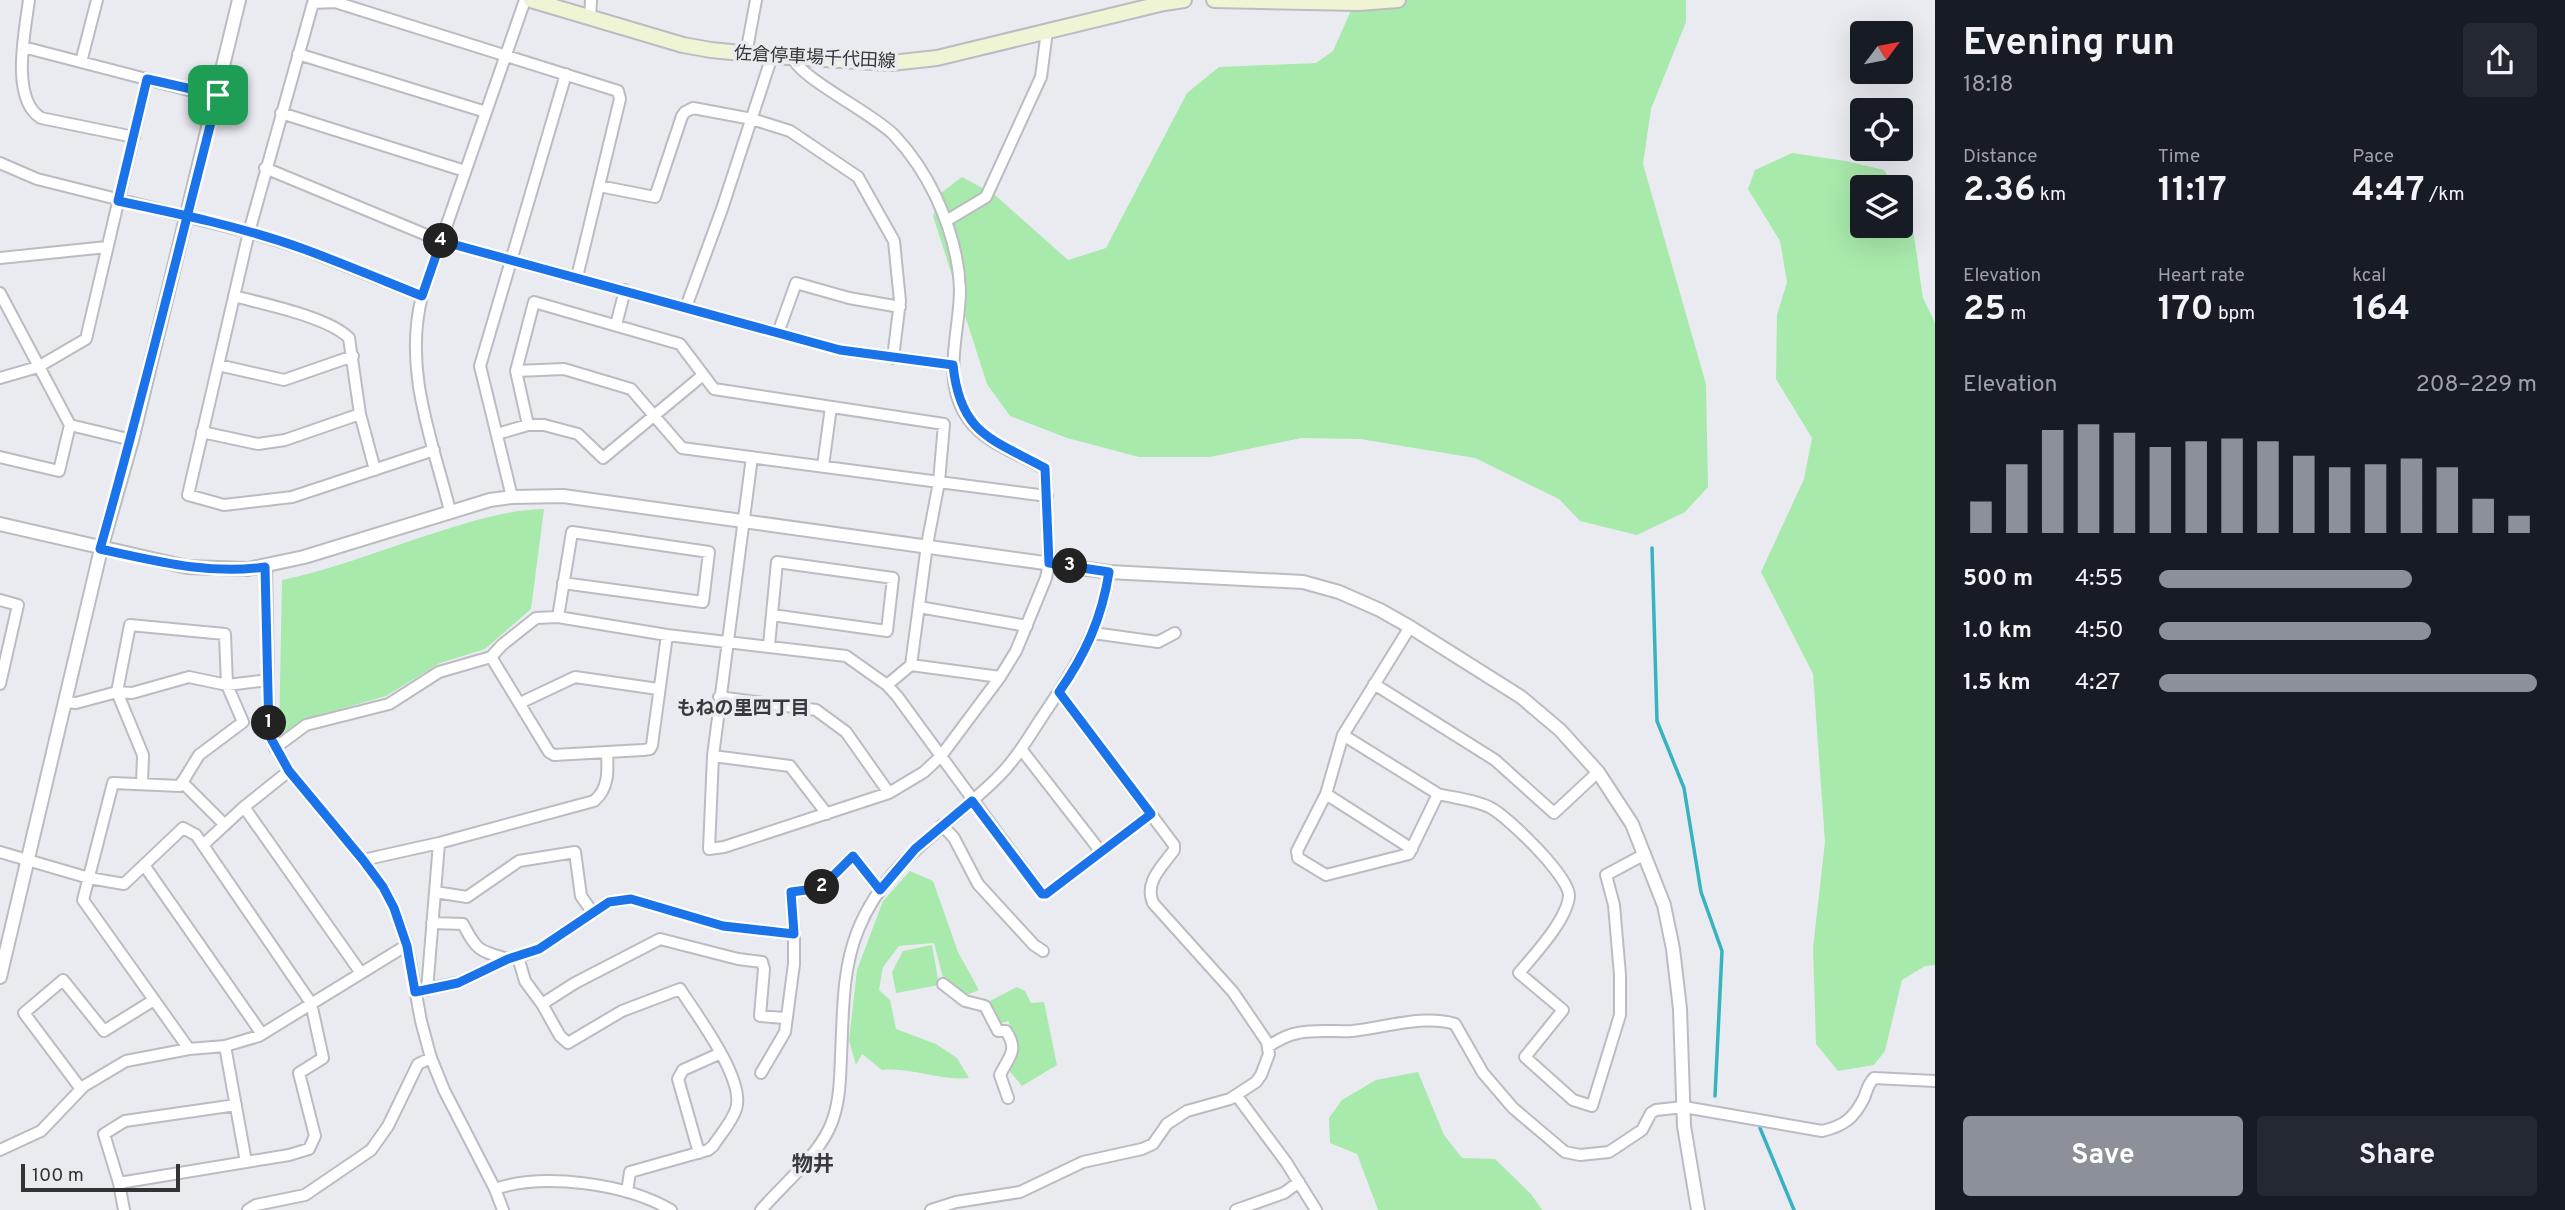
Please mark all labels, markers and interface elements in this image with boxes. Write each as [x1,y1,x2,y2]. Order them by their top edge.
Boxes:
text: Evening run [1963,20,2175,69]
north arrow [1850,21,1913,84]
map controls [1850,21,1913,238]
button: share [2463,23,2537,97]
street label: 佐倉停車場千代田線 [733,43,896,74]
pin [188,65,248,125]
text: 18:18 [1963,71,2013,100]
icon: arrive [199,76,237,114]
button: locate [1850,98,1913,161]
text: Distance [1963,145,2038,169]
text: Time [2158,145,2200,169]
text: Pace [2352,145,2394,169]
text: 2.36 [1963,169,2035,213]
text: 11:17 [2158,169,2227,213]
text: 4:47 [2352,169,2425,213]
button: layers [1850,175,1913,238]
text: km [2035,183,2066,207]
text: /km [2425,183,2465,207]
pin: 4 [424,224,458,258]
text: 4 [434,228,447,252]
text: Elevation [1963,264,2041,288]
text: Heart rate [2158,264,2245,288]
text: kcal [2352,264,2386,288]
text: 25 [1963,288,2006,332]
text: 170 [2158,288,2213,332]
text: 164 [2352,288,2410,332]
text: m [2006,302,2026,326]
text: bpm [2213,302,2255,326]
text: Elevation [1963,371,2058,400]
text: 208–229 m [2416,371,2537,400]
pin: 3 [1052,548,1088,584]
text: 3 [1064,553,1075,577]
text: 500 m [1963,565,2033,594]
text: 4:55 [2075,565,2123,594]
text: 1.0 km [1963,617,2032,646]
text: 4:50 [2075,617,2123,646]
text: 1.5 km [1963,669,2031,698]
text: 4:27 [2075,669,2120,698]
district label: もねの里四丁目 [676,697,810,721]
pin: 1 [252,706,286,740]
text: 1 [265,710,272,734]
pin: 2 [804,870,840,904]
text: 2 [816,874,827,898]
button: Save [1963,1116,2243,1196]
button: Share [2257,1116,2537,1196]
district label: 物井 [792,1152,834,1179]
scale bar [21,1161,180,1193]
text: 100 m [32,1164,84,1188]

